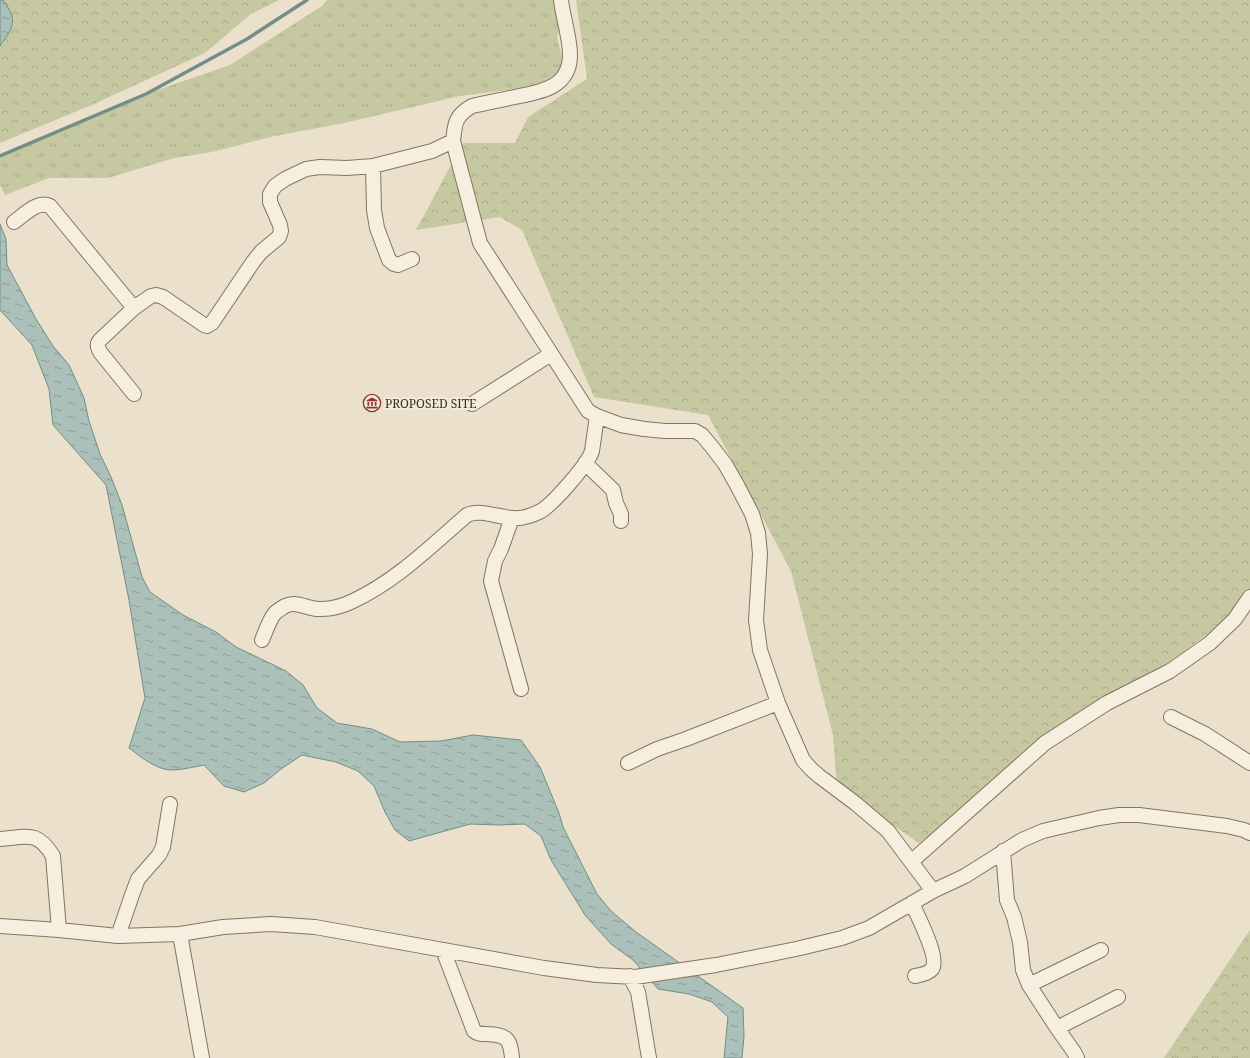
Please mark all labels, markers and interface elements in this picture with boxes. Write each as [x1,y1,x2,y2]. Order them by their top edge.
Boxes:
museum icon: PROPOSED SITE [362,393,382,413]
place label: PROPOSED SITE [385,395,477,412]

